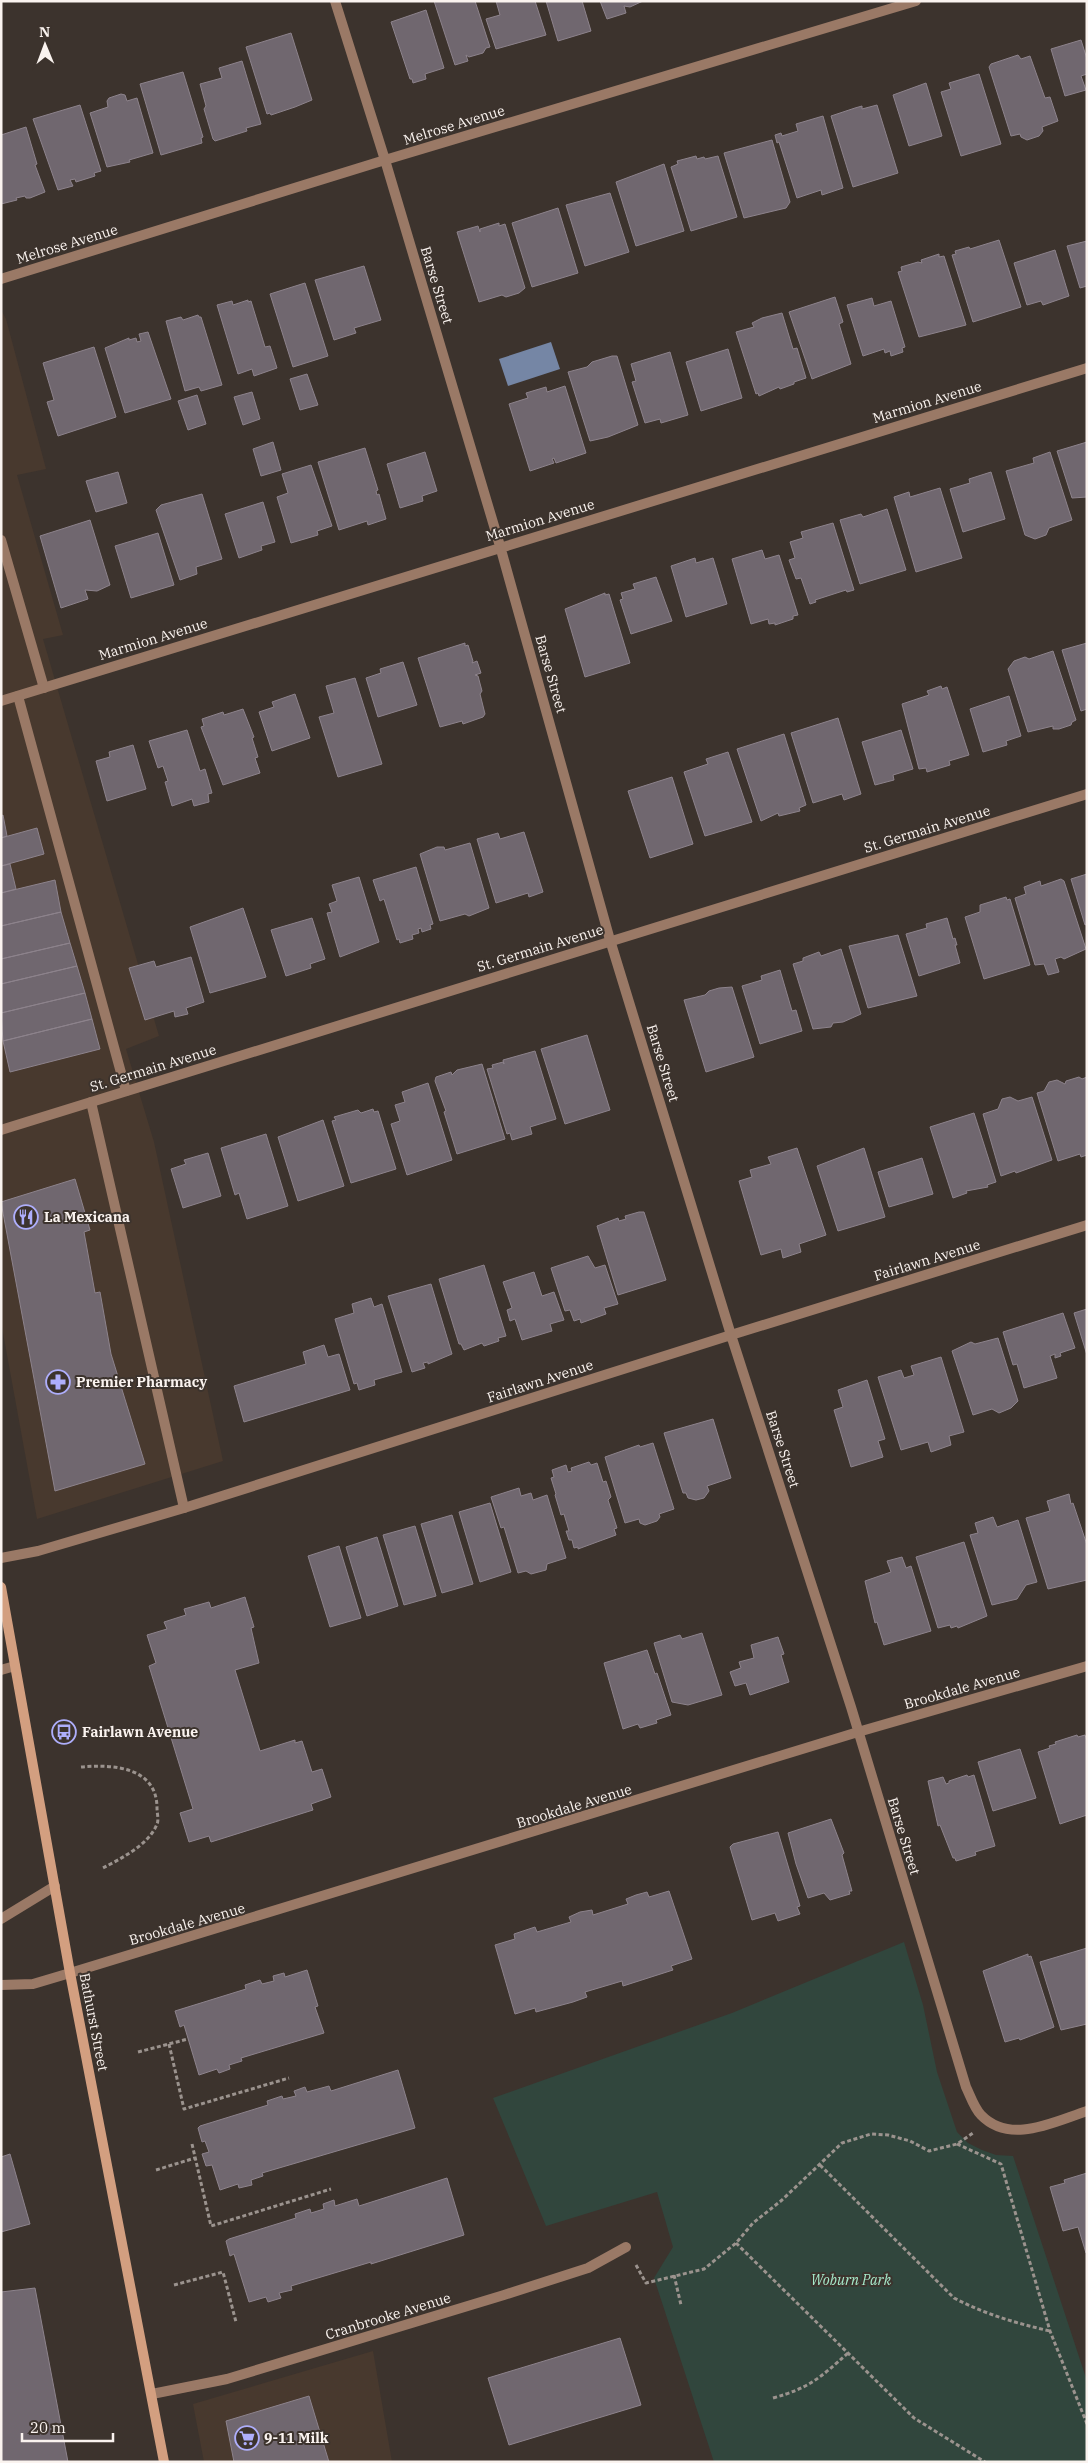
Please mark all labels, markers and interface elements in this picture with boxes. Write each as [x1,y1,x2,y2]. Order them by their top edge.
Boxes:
north arrow [20,20,70,70]
text: N [39,23,50,41]
street label: Melrose Avenue [401,101,507,149]
street label: Melrose Avenue [14,220,120,268]
street label: Barse Street [417,244,457,326]
street label: Marmion Avenue [870,377,984,427]
street label: Marmion Avenue [483,495,597,545]
street label: Marmion Avenue [96,614,210,664]
street label: Barse Street [531,633,571,715]
street label: St. Germain Avenue [862,801,992,857]
street label: St. Germain Avenue [475,920,605,976]
street label: Barse Street [643,1022,683,1104]
street label: St. Germain Avenue [88,1040,218,1096]
restaurant icon: La Mexicana [13,1204,39,1230]
place label: La Mexicana [44,1208,130,1226]
street label: Fairlawn Avenue [872,1235,982,1285]
street label: Fairlawn Avenue [485,1355,595,1407]
pharmacy icon: Premier Pharmacy [45,1369,71,1395]
place label: Premier Pharmacy [76,1373,207,1391]
street label: Barse Street [762,1408,804,1490]
street label: Brookdale Avenue [902,1663,1022,1713]
bus stop icon: Fairlawn Avenue [51,1719,77,1745]
place label: Fairlawn Avenue [82,1723,198,1741]
street label: Brookdale Avenue [514,1780,634,1832]
street label: Barse Street [884,1795,924,1877]
street label: Brookdale Avenue [127,1899,247,1949]
street label: Bathurst Street [76,1971,112,2073]
park label: Woburn Park [811,2271,892,2289]
street label: Cranbrooke Avenue [323,2288,453,2344]
scale bar [22,2410,114,2442]
text: 20 m [30,2418,66,2437]
supermarket icon: 9-11 Milk [234,2425,260,2451]
place label: 9-11 Milk [264,2429,329,2447]

